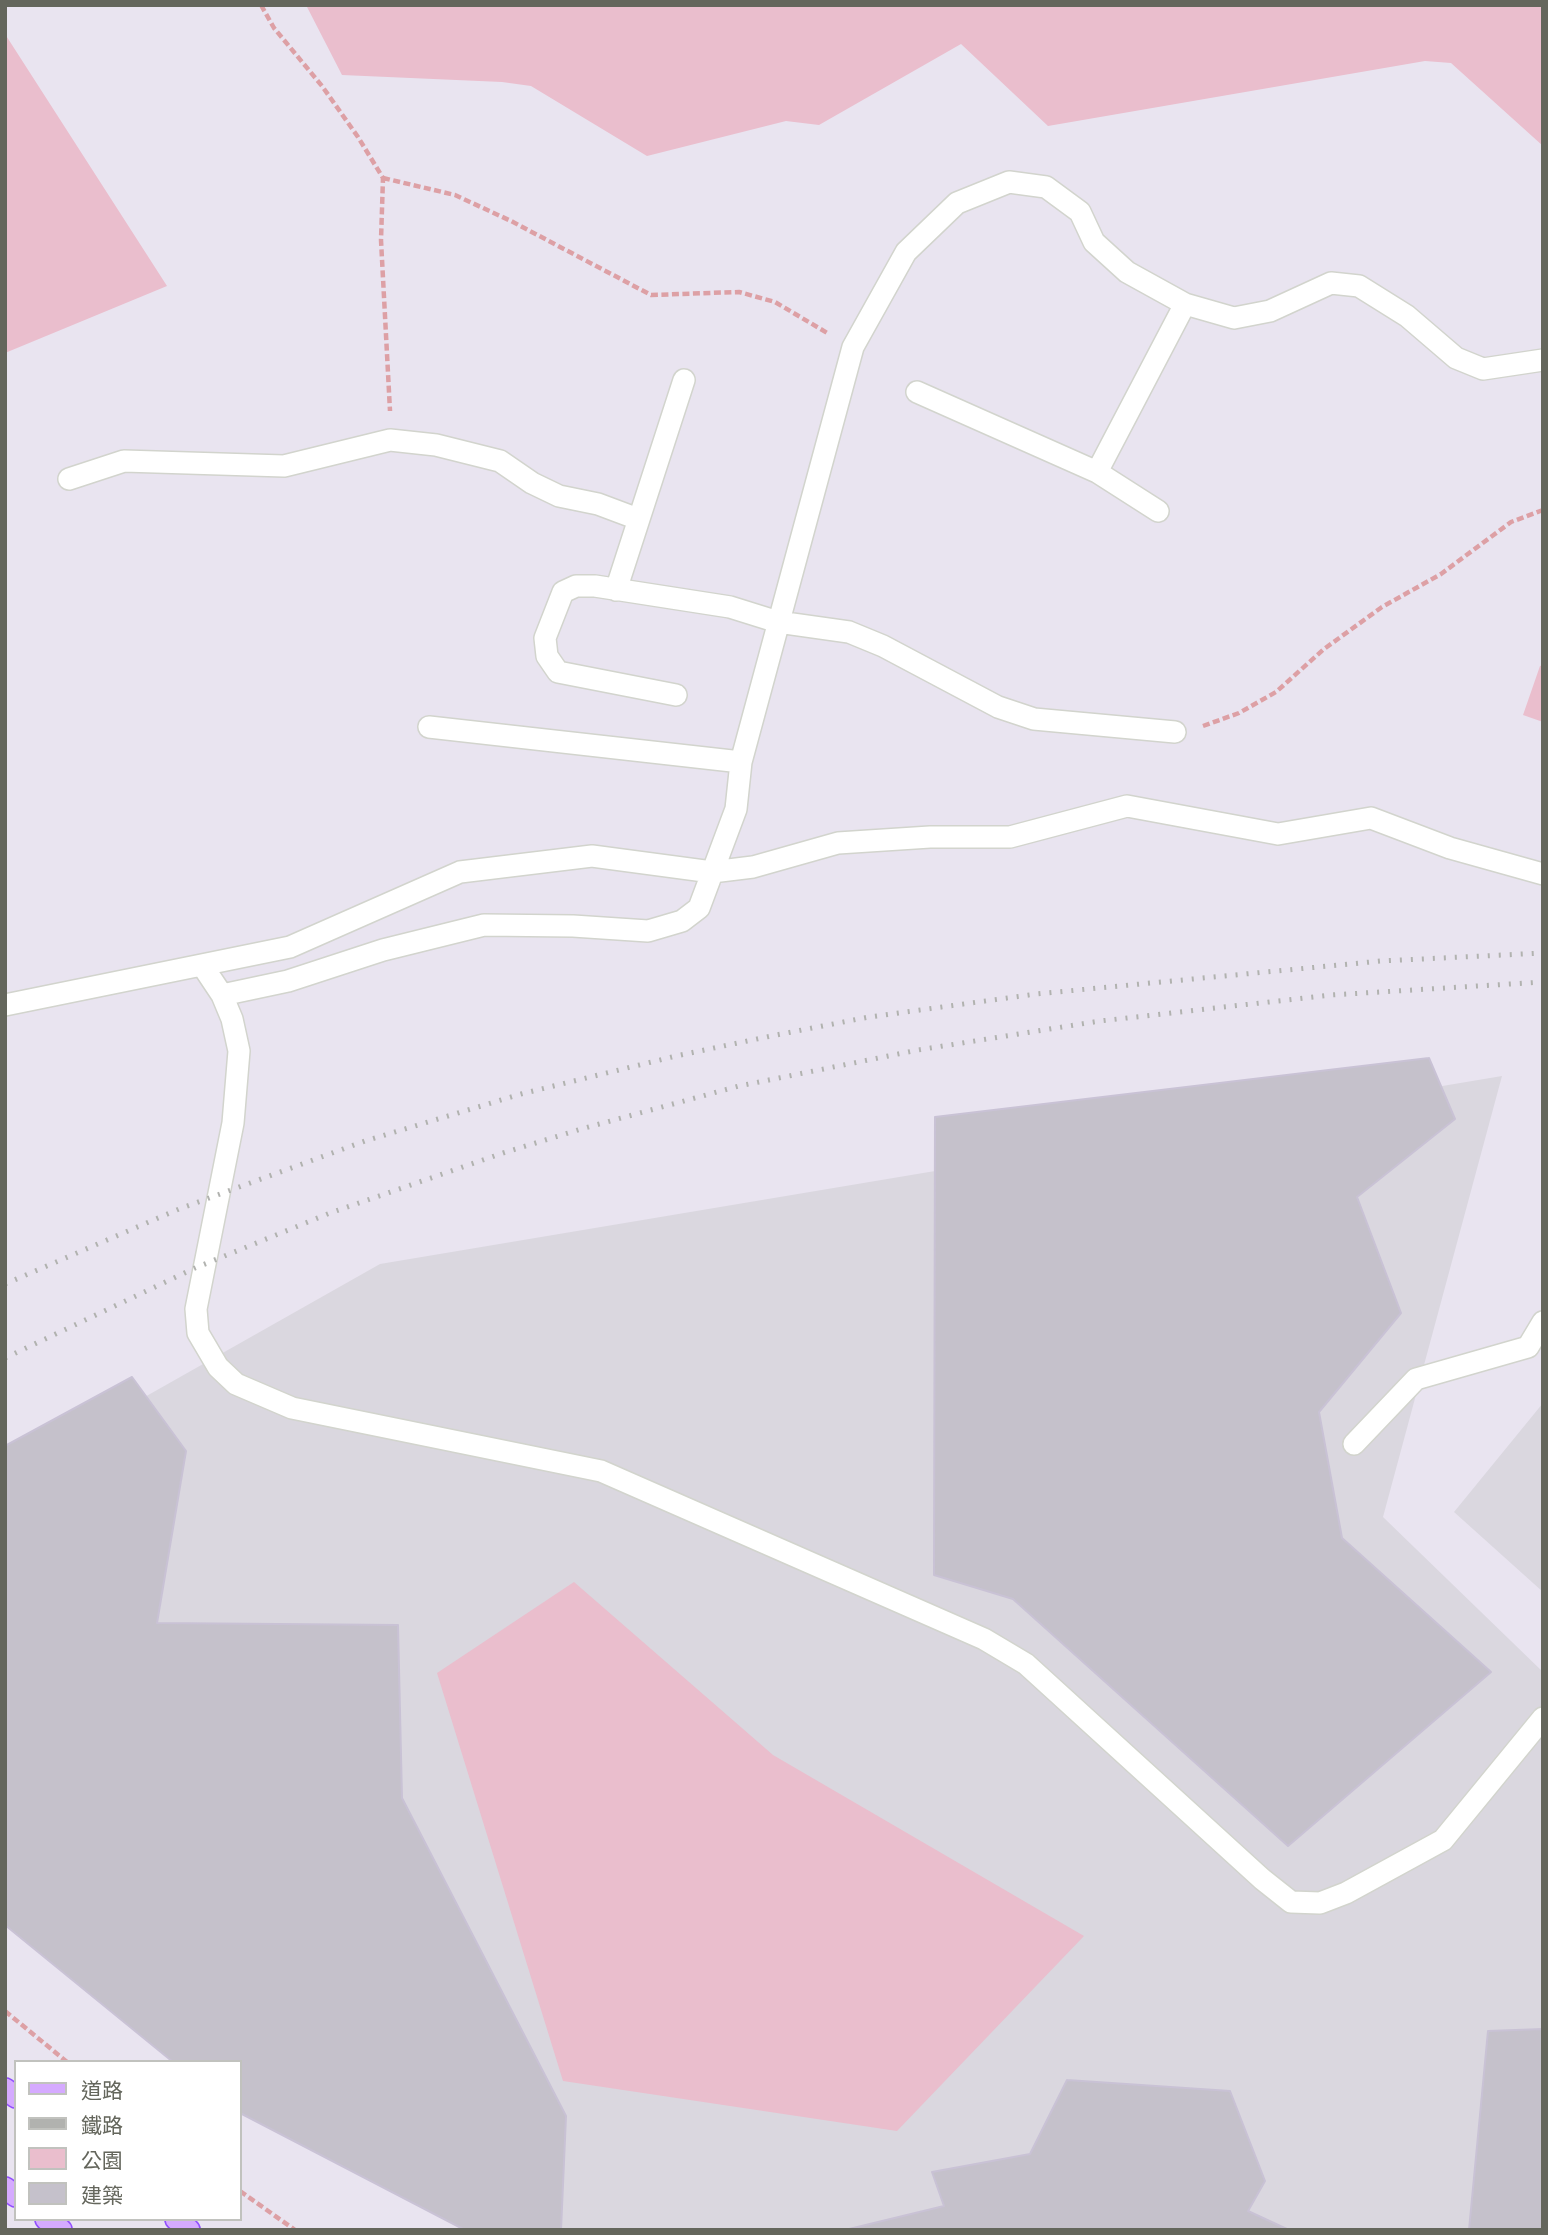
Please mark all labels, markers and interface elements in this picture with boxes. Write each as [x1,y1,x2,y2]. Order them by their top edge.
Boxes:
legend [14,2060,242,2221]
text: 道路 [81,2078,123,2103]
text: 鐵路 [81,2113,123,2138]
text: 公園 [81,2148,123,2173]
text: 建築 [81,2183,123,2208]

